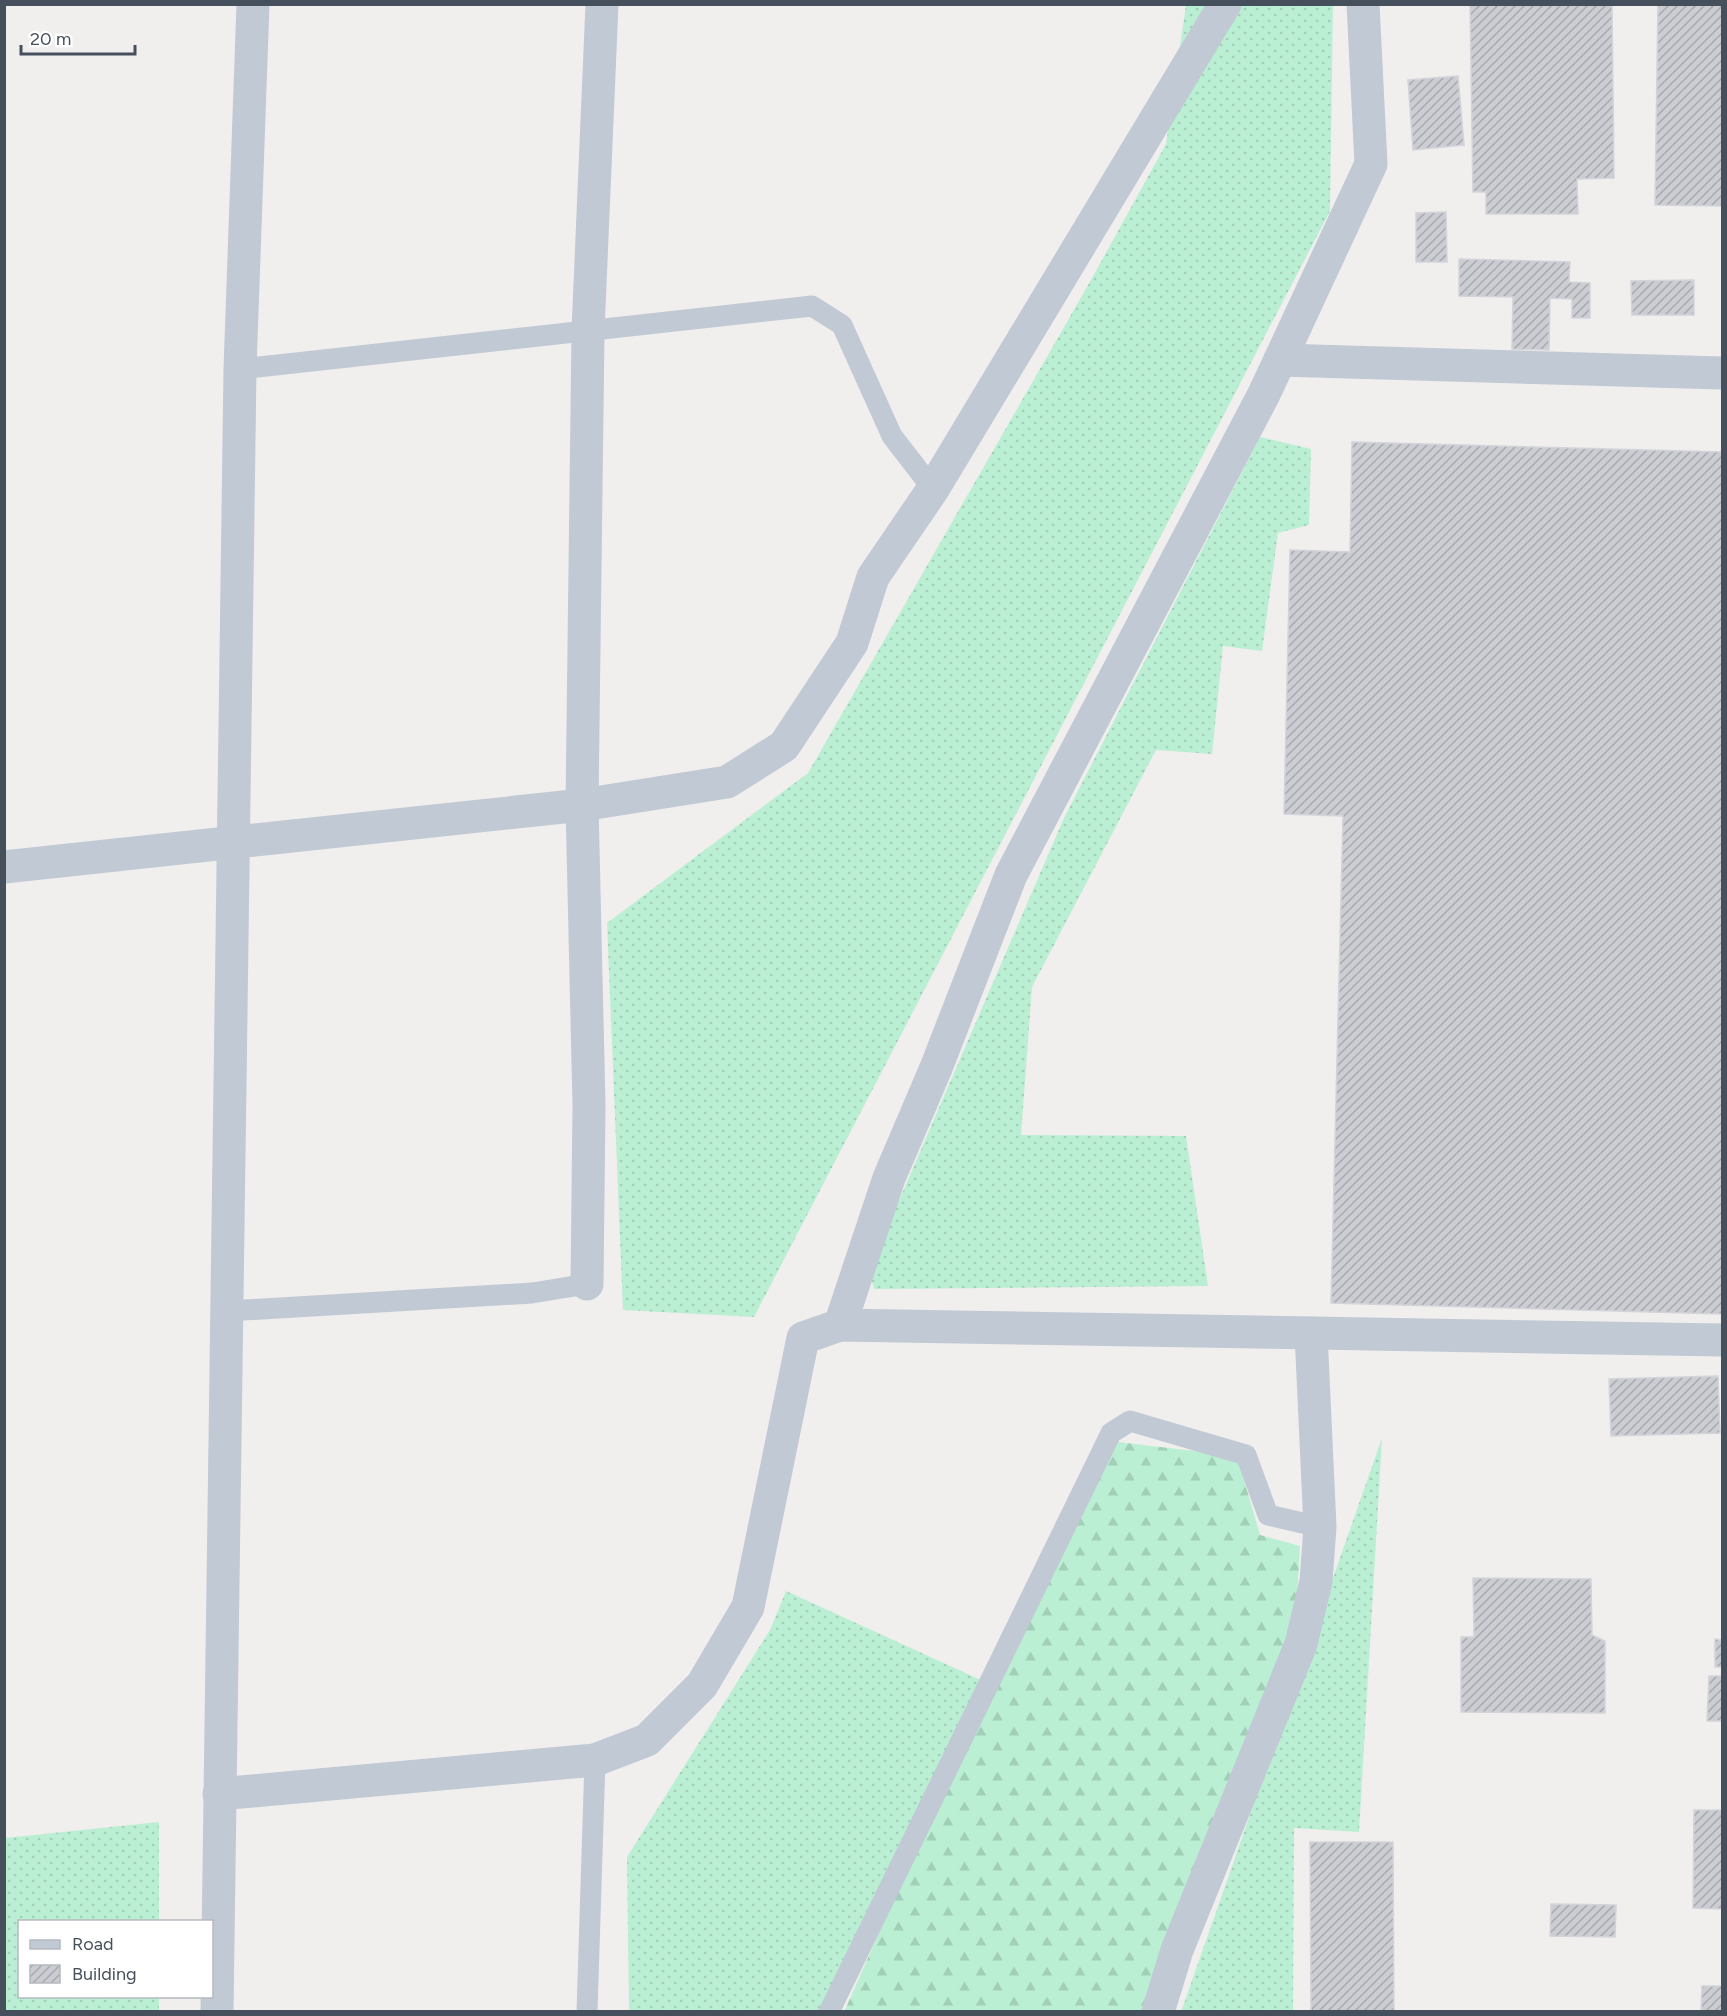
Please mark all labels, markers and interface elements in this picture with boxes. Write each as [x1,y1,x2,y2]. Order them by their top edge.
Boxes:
scale bar [21,18,135,56]
text: 20 m [30,28,71,50]
legend [18,1920,213,1998]
text: Road [72,1933,113,1955]
text: Building [72,1963,137,1985]

